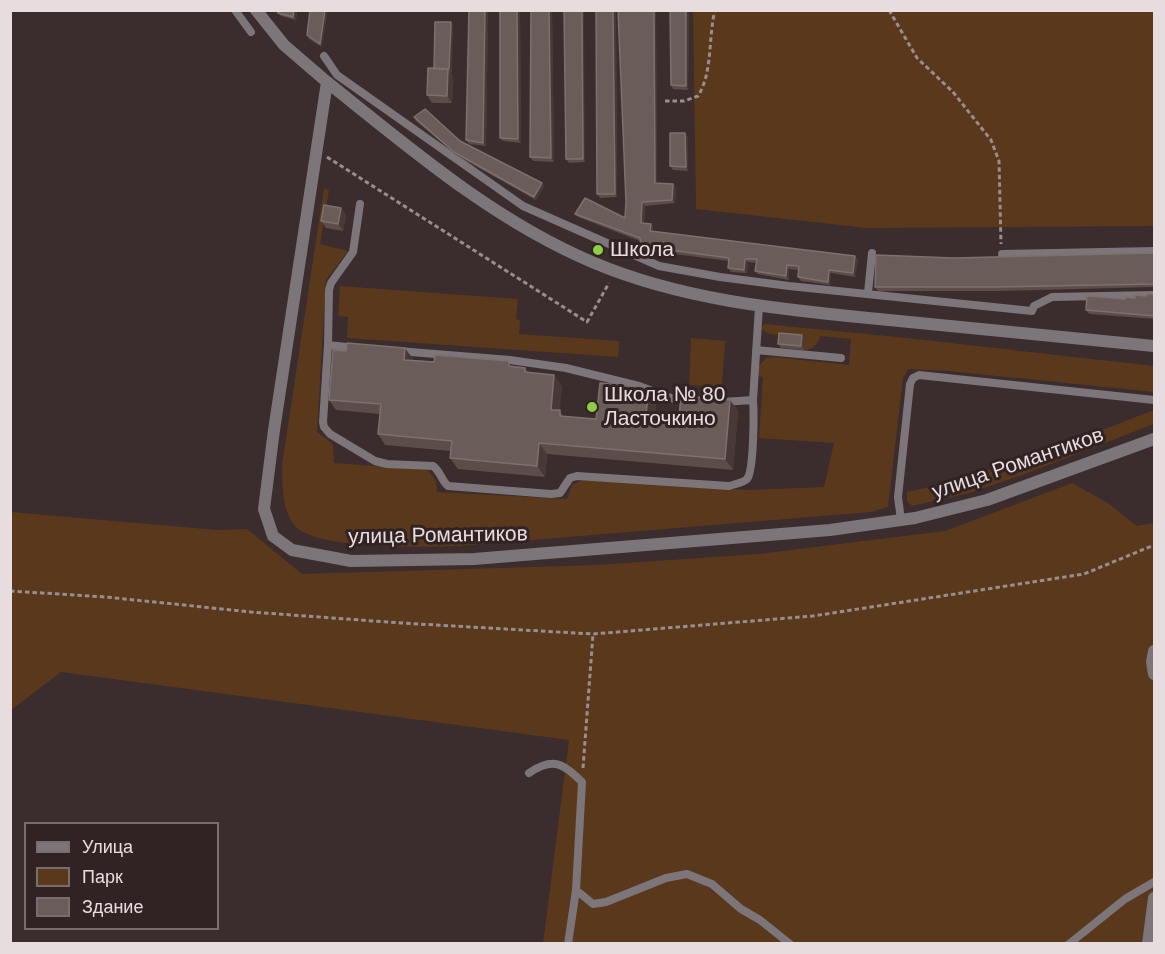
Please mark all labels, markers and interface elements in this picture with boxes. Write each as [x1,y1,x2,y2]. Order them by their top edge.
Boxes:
place label: Школа [610,237,674,263]
marker: Школа [591,243,605,257]
place label: Школа № 80 Ласточкино [604,382,725,432]
marker: Школа № 80 Ласточкино [585,400,599,414]
street label: улица Романтиков [929,423,1107,505]
street label: улица Романтиков [348,522,528,550]
legend [24,822,219,930]
text: Улица [82,837,133,857]
text: Парк [82,867,123,887]
text: Здание [82,897,143,917]

